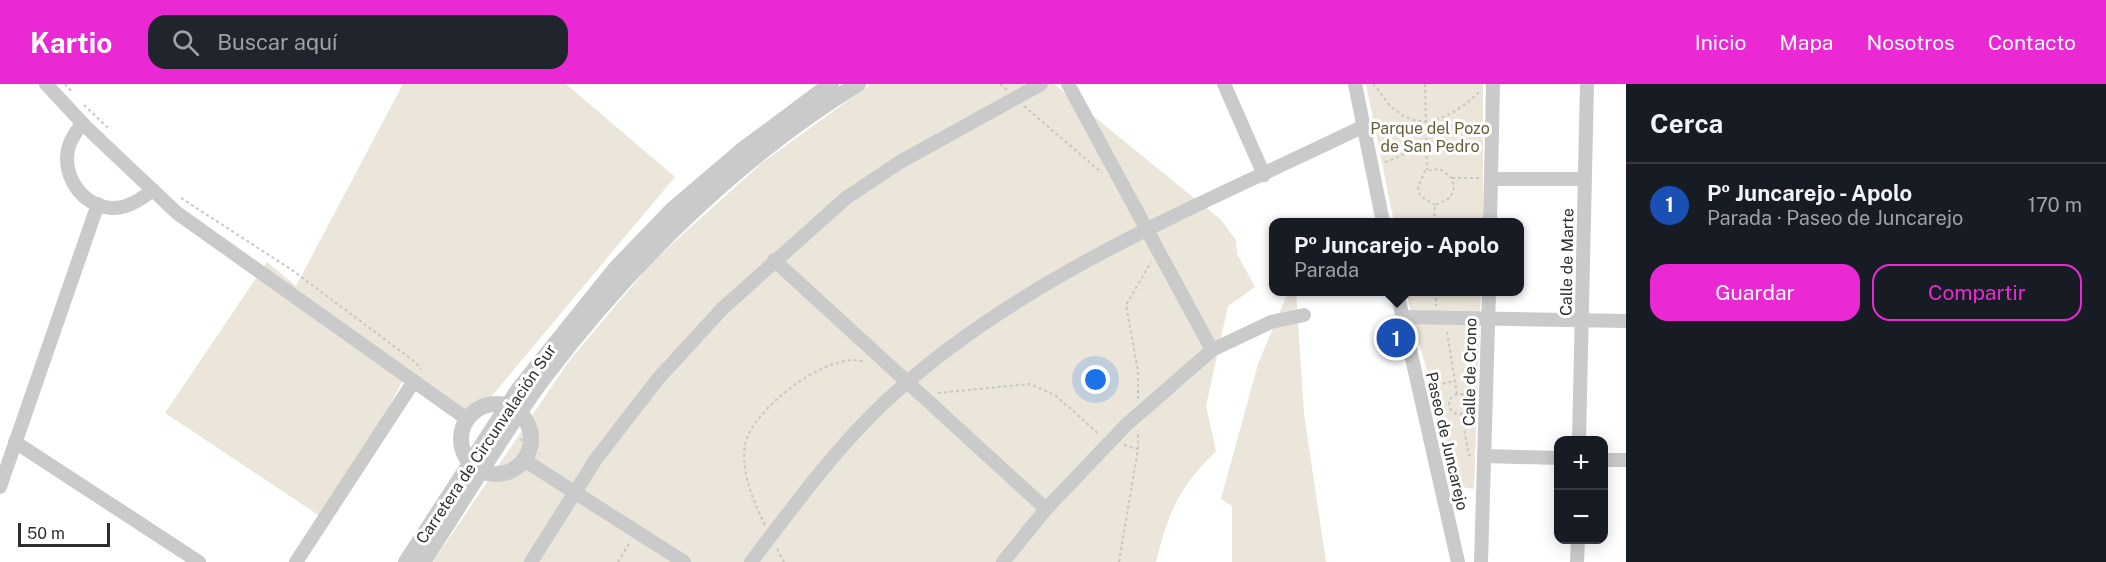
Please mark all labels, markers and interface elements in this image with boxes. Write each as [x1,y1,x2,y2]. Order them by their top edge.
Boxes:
search box [148,15,568,69]
text: Kartio [30,26,112,59]
icon: search [169,26,202,59]
text: Buscar aquí [217,29,337,55]
text: Inicio [1695,30,1746,55]
text: Mapa [1779,30,1833,55]
text: Nosotros [1866,30,1955,55]
text: Contacto [1988,30,2076,55]
text: Cerca [1650,108,1723,139]
park label: Parque del Pozo de San Pedro [1370,119,1490,156]
text: Pº Juncarejo - Apolo [1707,180,1912,206]
text: 1 [1665,193,1674,217]
text: 170 m [2028,193,2082,217]
text: Parada · Paseo de Juncarejo [1707,206,1963,230]
street label: Calle de Marte [1557,208,1577,316]
popup [1269,218,1524,296]
text: Pº Juncarejo - Apolo [1294,232,1499,258]
text: Parada [1294,258,1359,282]
button: Guardar [1650,264,1860,321]
button: Compartir [1872,264,2082,321]
pin: 1 [1376,316,1416,360]
street label: Calle de Crono [1460,318,1480,426]
street label: Carretera de Circunvalación Sur [412,341,560,547]
your location [1081,365,1110,394]
street label: Paseo de Juncarejo [1422,370,1472,512]
map controls [1554,436,1608,544]
button: + [1554,436,1608,490]
button: − [1554,490,1608,544]
scale bar [18,520,110,548]
text: 50 m [27,524,65,543]

